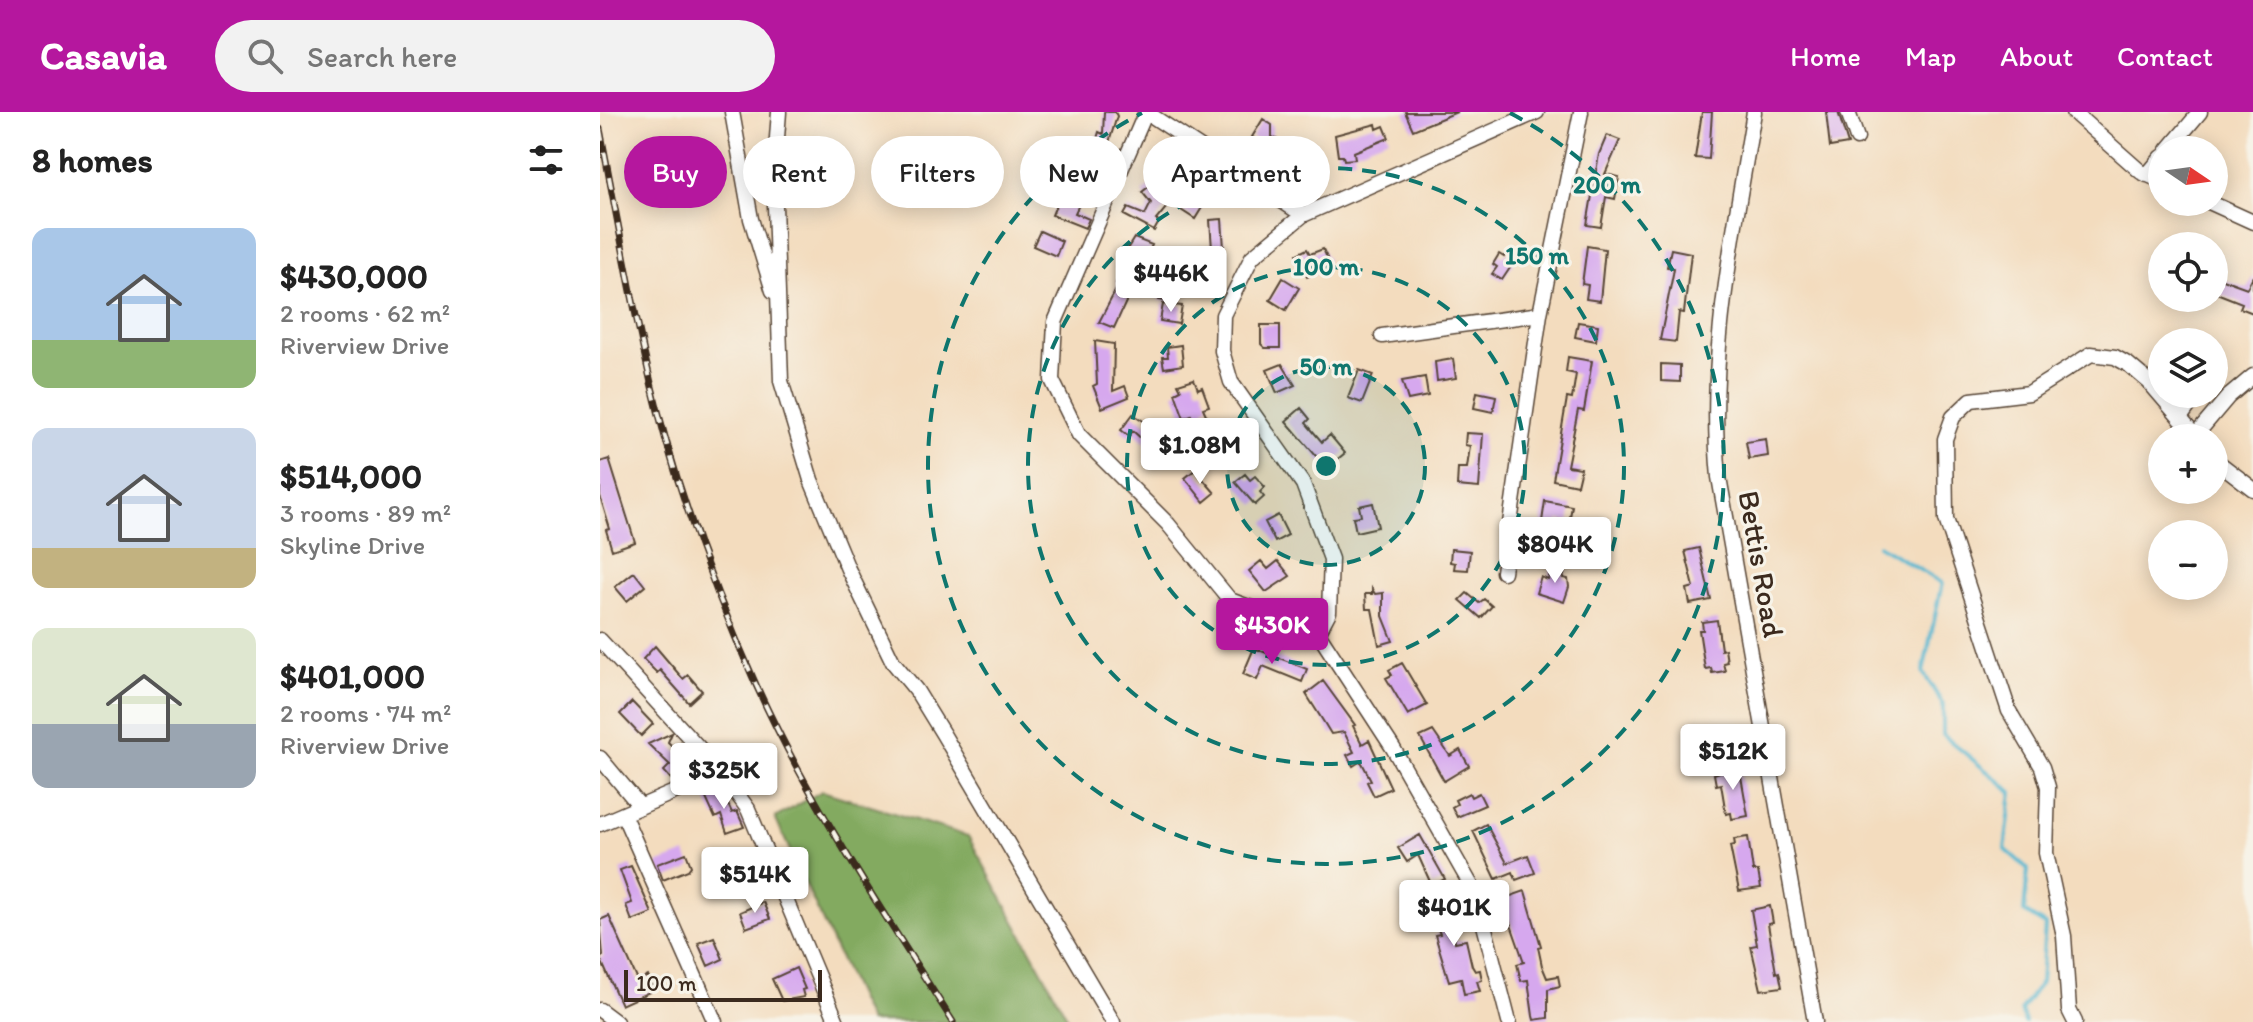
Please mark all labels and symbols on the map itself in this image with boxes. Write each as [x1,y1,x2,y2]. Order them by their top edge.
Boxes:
north arrow [2148,136,2228,216]
text: 200 m [1573,170,1642,199]
text: 150 m [1505,241,1570,270]
pin: $446K [1115,246,1227,314]
text: 100 m [1293,252,1360,281]
text: 50 m [1300,352,1353,381]
pin: $1.08M [1135,418,1265,486]
centre of rings [1312,452,1340,480]
street label: Bettis Road [1730,488,1793,640]
pin: $804K [1499,517,1611,585]
pin: $430K [1216,598,1328,666]
pin: $512K [1677,724,1789,792]
pin: $325K [668,743,780,811]
pin: $514K [699,847,811,915]
pin: $401K [1398,880,1510,948]
scale bar [624,966,822,1002]

